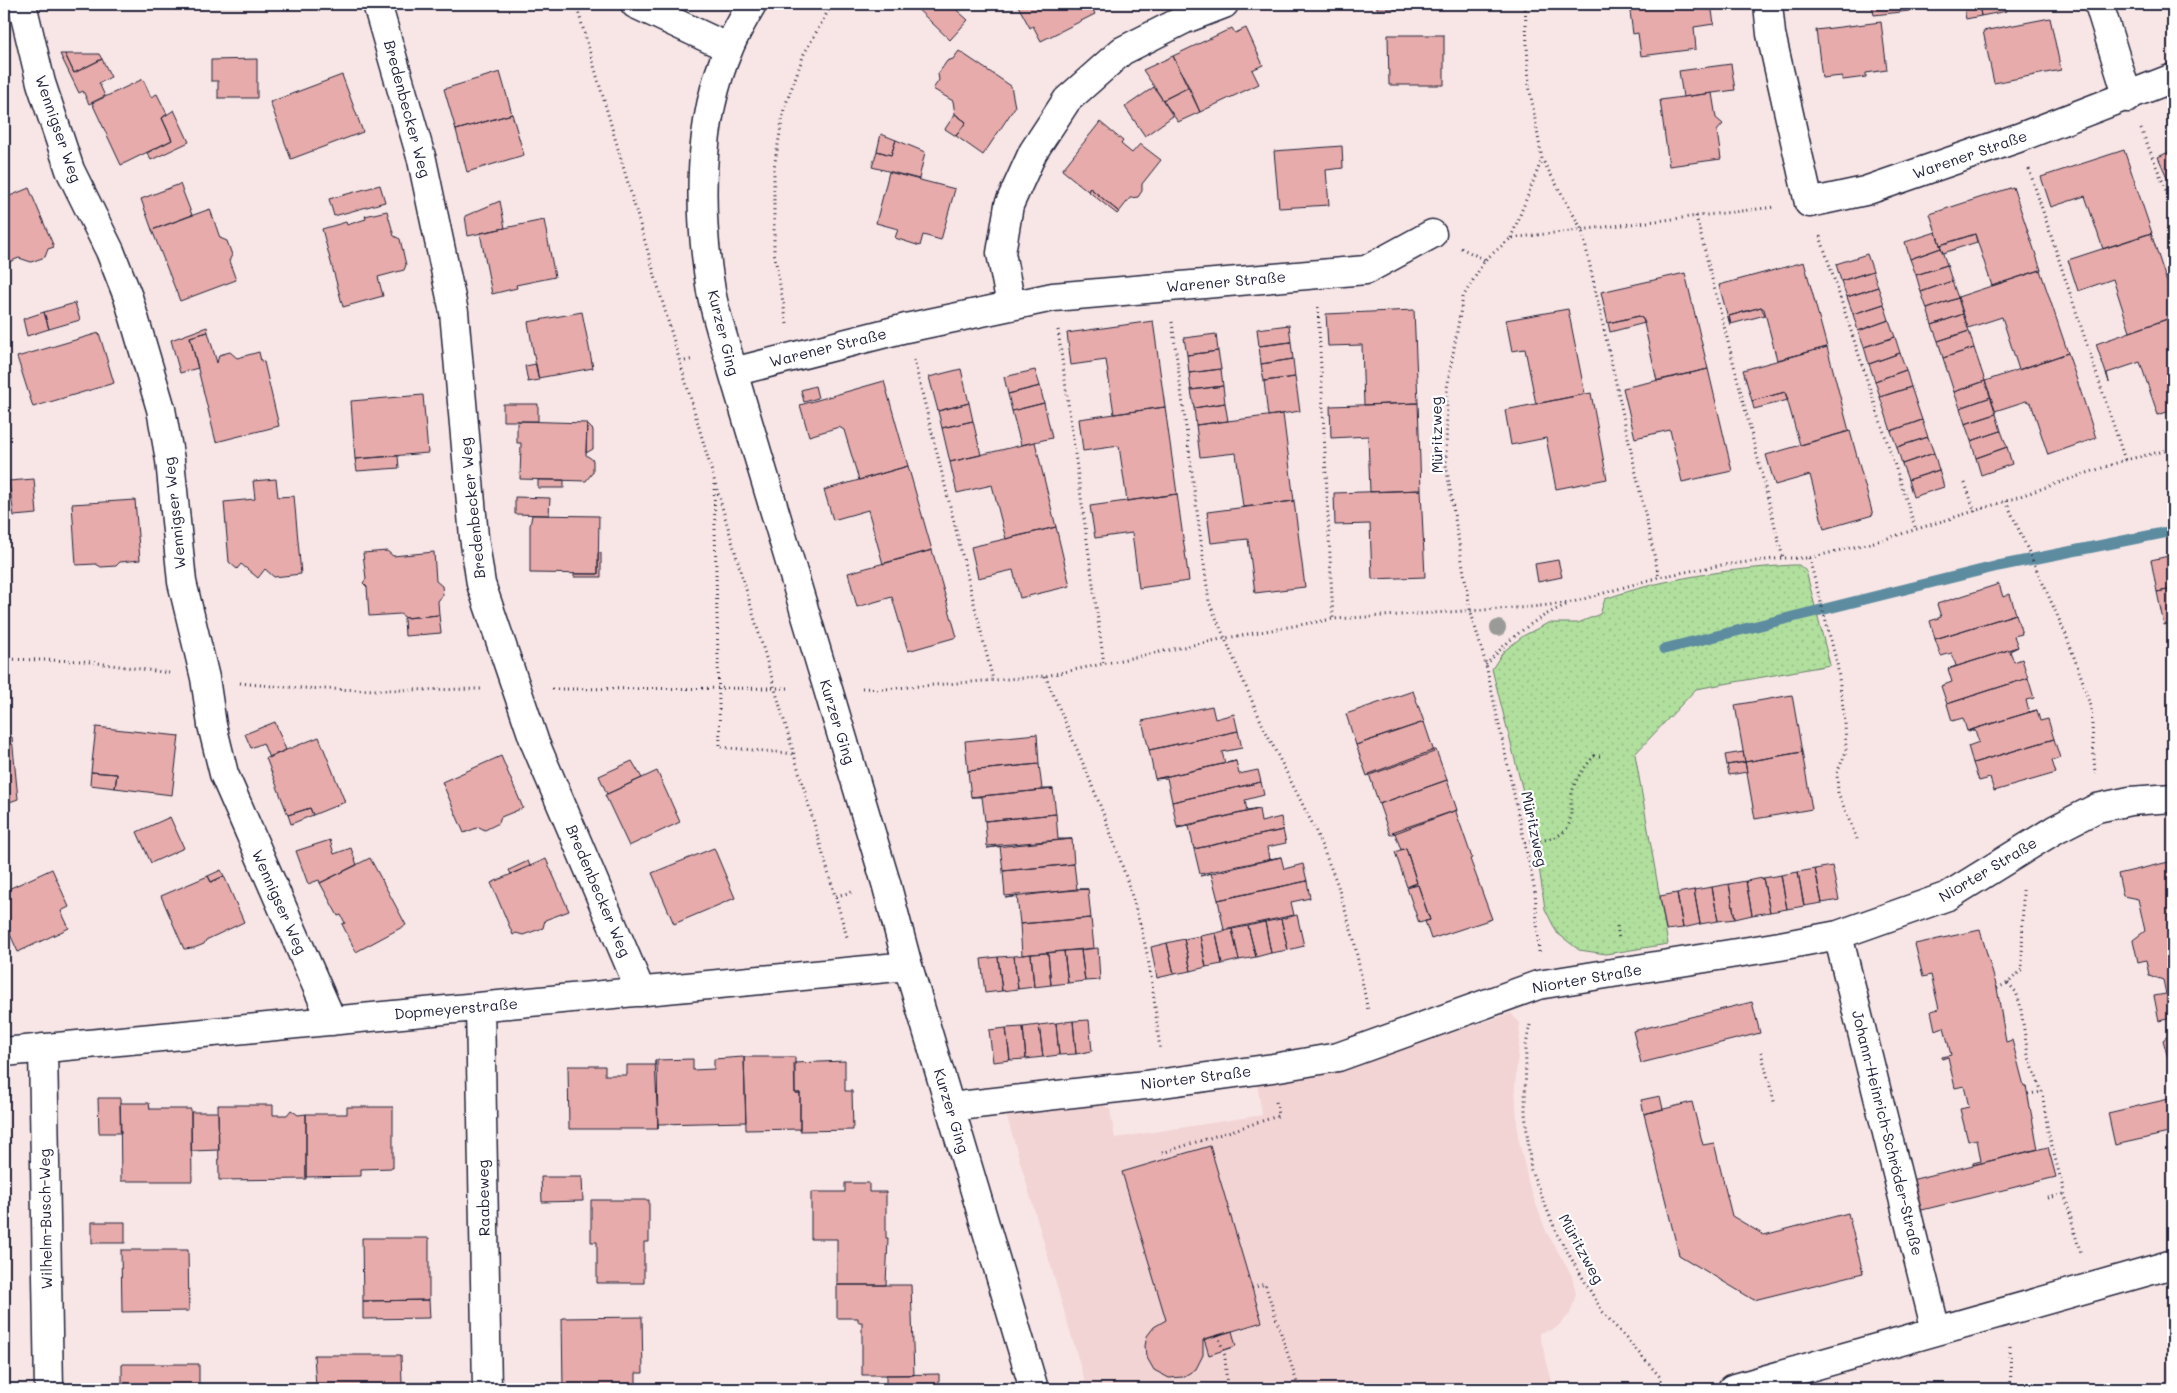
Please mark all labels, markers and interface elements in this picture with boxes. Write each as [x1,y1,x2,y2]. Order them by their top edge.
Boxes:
street label: Bredenbecker Weg [380,38,436,180]
street label: Wennigser Weg [31,72,87,185]
street label: Warener Straße [1910,125,2030,183]
street label: Warener Straße [1165,266,1287,296]
street label: Kurzer Ging [704,288,744,378]
street label: Warener Straße [767,323,888,371]
street label: Müritzweg [1425,396,1447,474]
street label: Bredenbecker Weg [455,436,489,580]
street label: Wennigser Weg [158,456,190,570]
street label: Kurzer Ging [816,677,860,767]
street label: Müritzweg [1517,789,1553,869]
street label: Bredenbecker Weg [562,822,636,960]
street label: Niorter Straße [1935,832,2040,906]
street label: Wennigser Weg [248,846,312,957]
street label: Niorter Straße [1530,959,1643,998]
street label: Dopmeyerstraße [393,993,519,1023]
street label: Johann-Heinrich-Schröder-Straße [1848,1008,1928,1257]
street label: Niorter Straße [1140,1060,1252,1094]
street label: Kurzer Ging [930,1066,974,1156]
street label: Wilhelm-Busch-Weg [34,1148,56,1290]
street label: Raabeweg [472,1159,494,1237]
street label: Müritzweg [1554,1210,1609,1287]

